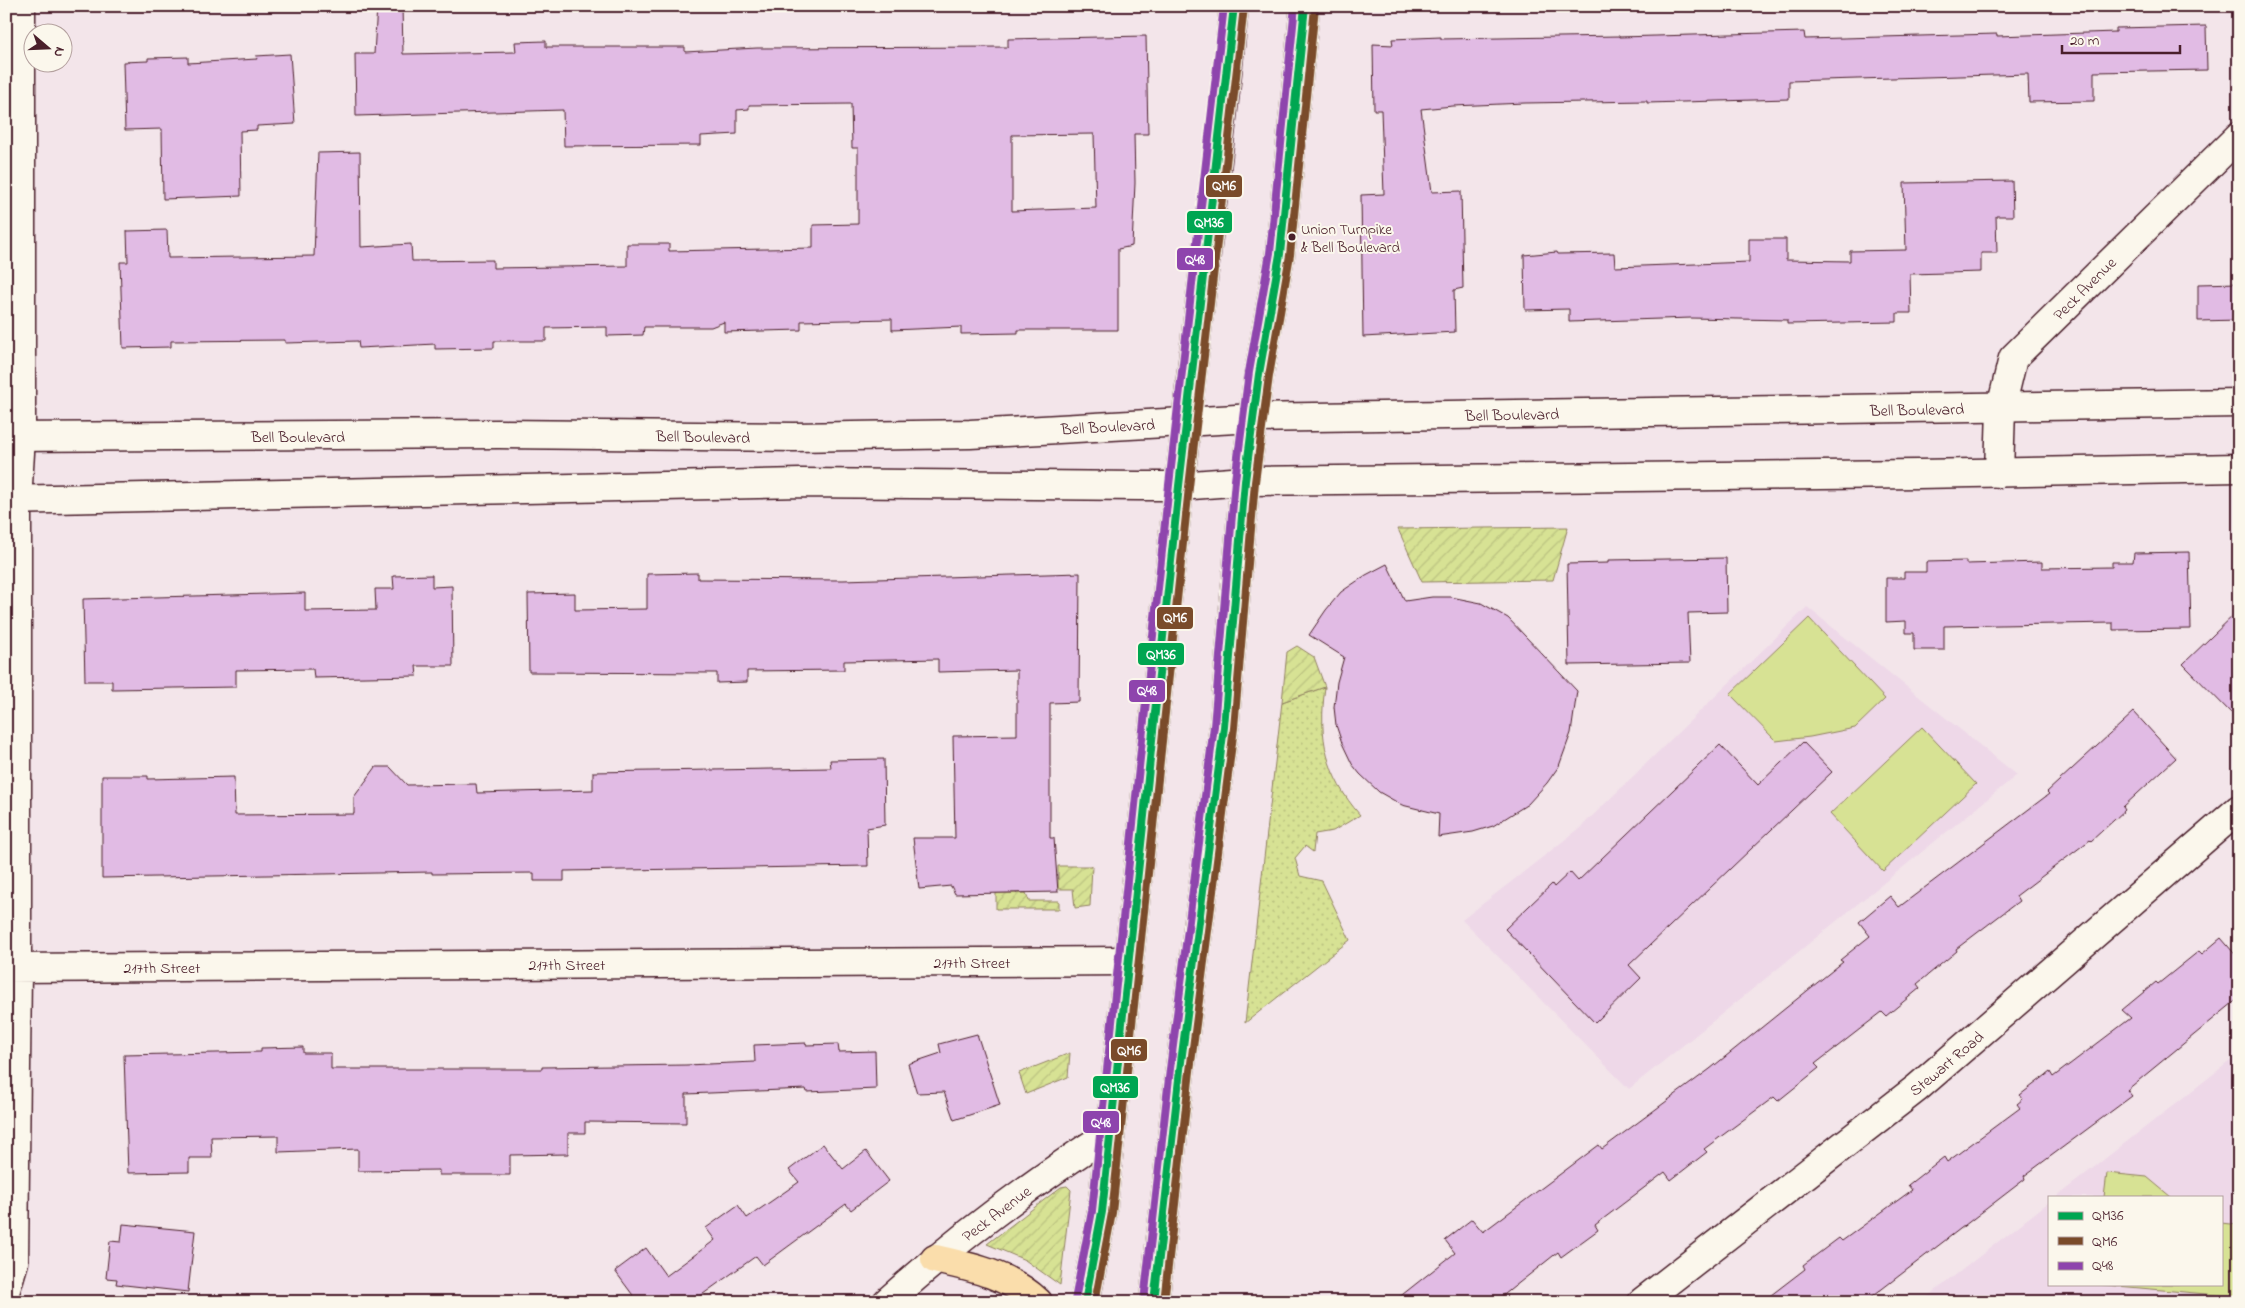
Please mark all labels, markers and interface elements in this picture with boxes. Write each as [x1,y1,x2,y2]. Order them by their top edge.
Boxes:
north arrow [22,22,72,72]
scale bar [2062,22,2180,54]
text: 20 m [2070,30,2100,52]
text: N [47,44,70,60]
line badge: QM6 [1205,174,1243,198]
text: QM6 [1212,176,1237,197]
line badge: QM36 [1186,210,1233,234]
text: QM36 [1194,213,1225,234]
place label: Union Turnpike & Bell Boulevard [1301,219,1400,259]
marker: Union Turnpike & Bell Boulevard [1287,232,1297,242]
line badge: Q48 [1176,247,1214,271]
text: Q48 [1185,250,1206,271]
street label: Peck Avenue [2048,252,2123,327]
street label: Bell Boulevard [1869,398,1964,424]
street label: Bell Boulevard [1464,403,1559,429]
street label: Bell Boulevard [1059,414,1156,442]
street label: Bell Boulevard [655,425,750,451]
street label: Bell Boulevard [250,426,345,450]
line badge: QM6 [1156,606,1194,630]
text: QM6 [1163,608,1188,629]
line badge: QM36 [1137,642,1185,666]
text: QM36 [1146,645,1177,666]
line badge: Q48 [1128,679,1166,703]
text: Q48 [1137,681,1158,702]
street label: 217th Street [934,952,1011,976]
street label: 217th Street [529,954,606,978]
street label: 217th Street [124,957,201,981]
street label: Stewart Road [1905,1026,1990,1103]
line badge: QM6 [1110,1038,1148,1062]
text: QM6 [1117,1041,1142,1062]
line badge: QM36 [1092,1075,1139,1099]
text: QM36 [1100,1078,1131,1099]
line badge: Q48 [1082,1110,1120,1134]
text: Q48 [1091,1113,1112,1134]
street label: Peck Avenue [957,1180,1038,1249]
legend [2048,1196,2222,1286]
text: QM36 [2092,1205,2124,1227]
text: QM6 [2092,1231,2118,1253]
text: Q48 [2092,1255,2114,1277]

